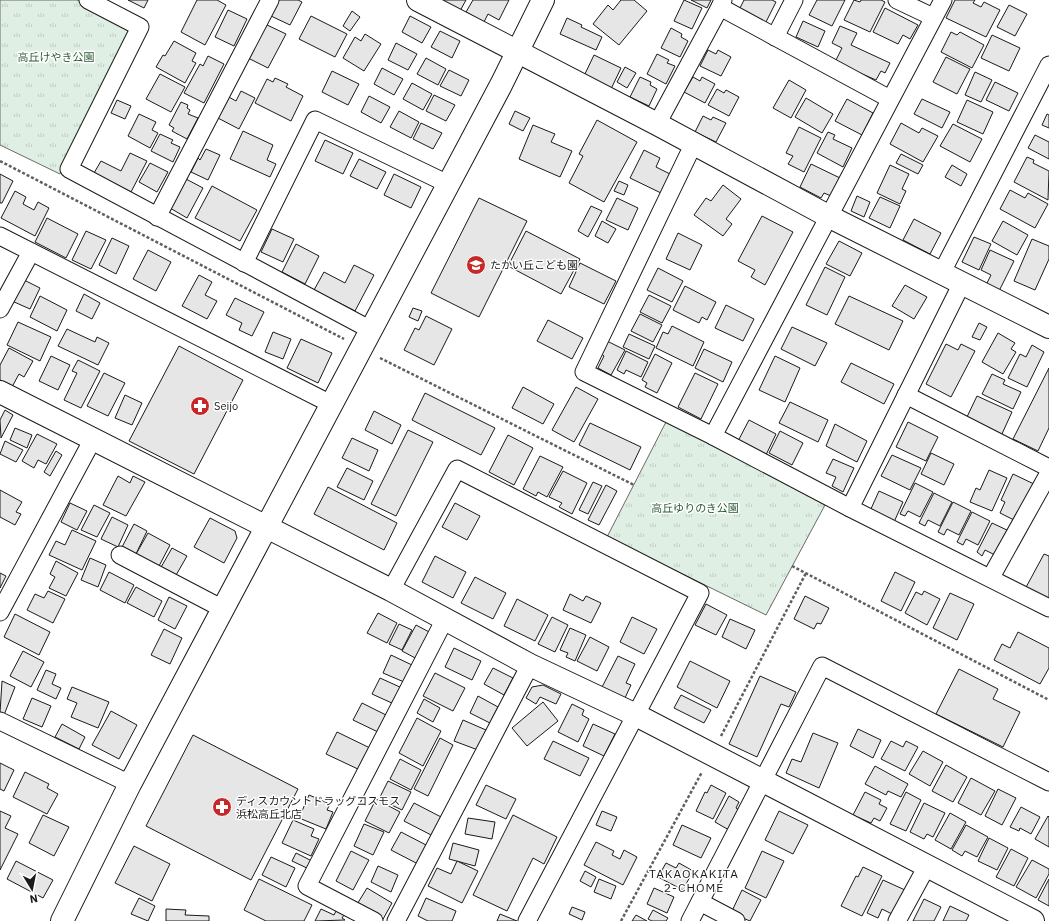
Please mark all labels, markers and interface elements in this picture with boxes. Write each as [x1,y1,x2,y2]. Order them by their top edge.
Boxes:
park label: 高丘けやき公園 [18,50,95,64]
school or university icon: たかい丘こども園 [465,254,487,276]
place label: たかい丘こども園 [490,258,578,272]
pharmacy icon: Seijo [189,395,211,417]
place label: Seijo [214,399,238,413]
park label: 高丘ゆりのき公園 [651,501,739,515]
place label: ディスカウントドラッグコスモス 浜松高丘北店 [236,794,400,821]
pharmacy icon: ディスカウントドラッグコスモス 浜松高丘北店 [211,796,233,818]
district label: TAKAOKAKITA 2-CHOME [649,866,739,895]
north arrow [12,869,52,909]
text: N [29,891,39,906]

